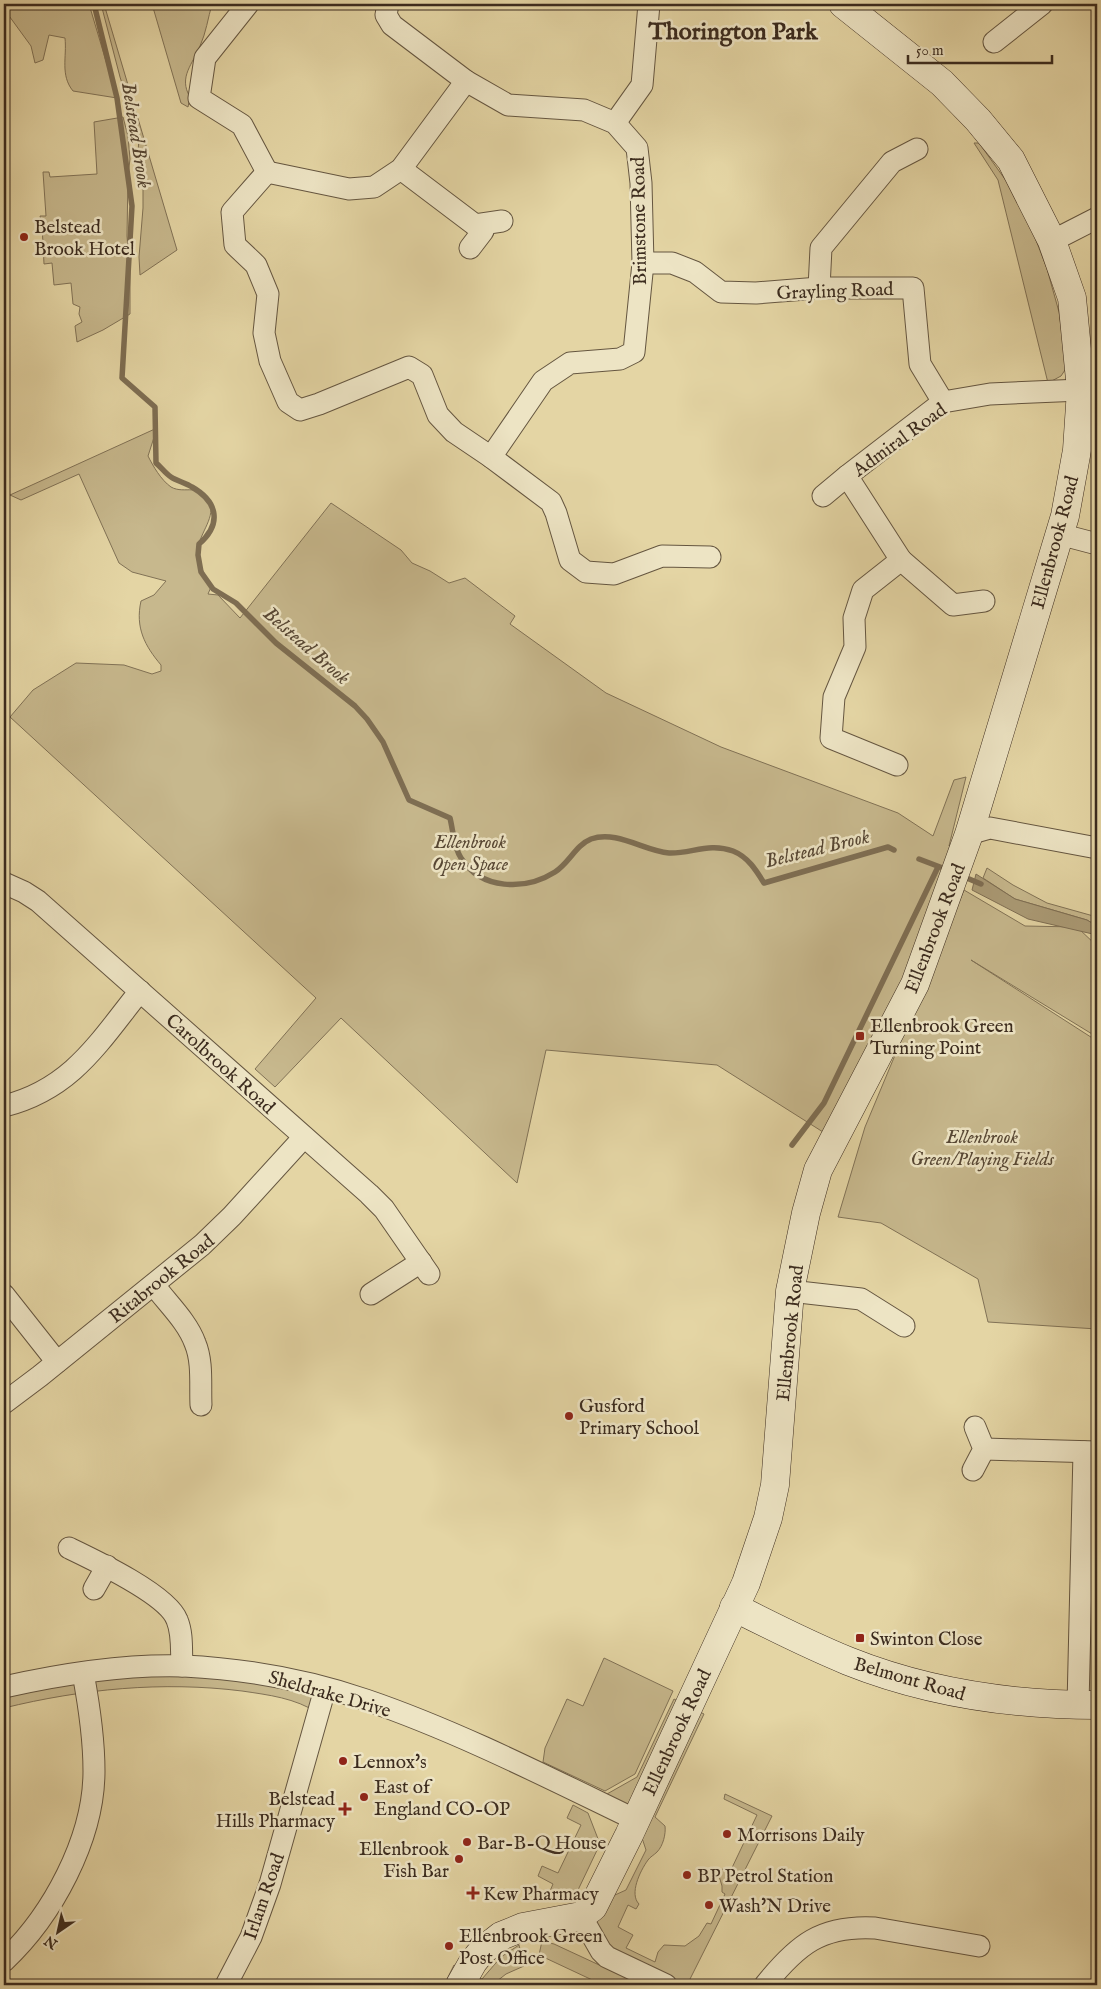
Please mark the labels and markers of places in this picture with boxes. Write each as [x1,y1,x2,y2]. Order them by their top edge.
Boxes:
place label: Belstead Brook Hotel [34,216,136,262]
marker: Belstead Brook Hotel [18,231,30,243]
place label: Ellenbrook Green Turning Point [870,1015,1014,1061]
marker: Ellenbrook Green Turning Point [854,1030,866,1042]
place label: Gusford Primary School [579,1395,700,1441]
marker: Gusford Primary School [563,1410,575,1422]
place label: Swinton Close [870,1628,983,1652]
marker: Swinton Close [854,1632,866,1644]
place label: Lennox's [353,1751,427,1775]
marker: Lennox's [337,1755,349,1767]
place label: East of England CO-OP [374,1776,510,1822]
place label: Belstead Hills Pharmacy [216,1788,336,1834]
marker: East of England CO-OP [358,1791,370,1803]
marker: Belstead Hills Pharmacy [339,1803,351,1815]
place label: Morrisons Daily [737,1824,865,1848]
marker: Morrisons Daily [721,1828,733,1840]
place label: Bar-B-Q House [477,1832,606,1856]
marker: Bar-B-Q House [461,1836,473,1848]
place label: Ellenbrook Fish Bar [359,1838,450,1884]
marker: Ellenbrook Fish Bar [453,1853,465,1865]
place label: BP Petrol Station [697,1865,833,1889]
marker: BP Petrol Station [681,1869,693,1881]
place label: Kew Pharmacy [483,1883,599,1907]
marker: Kew Pharmacy [467,1887,479,1899]
place label: Wash'N Drive [719,1895,831,1919]
marker: Wash'N Drive [703,1899,715,1911]
place label: Ellenbrook Green Post Office [459,1925,603,1971]
marker: Ellenbrook Green Post Office [443,1940,455,1952]

